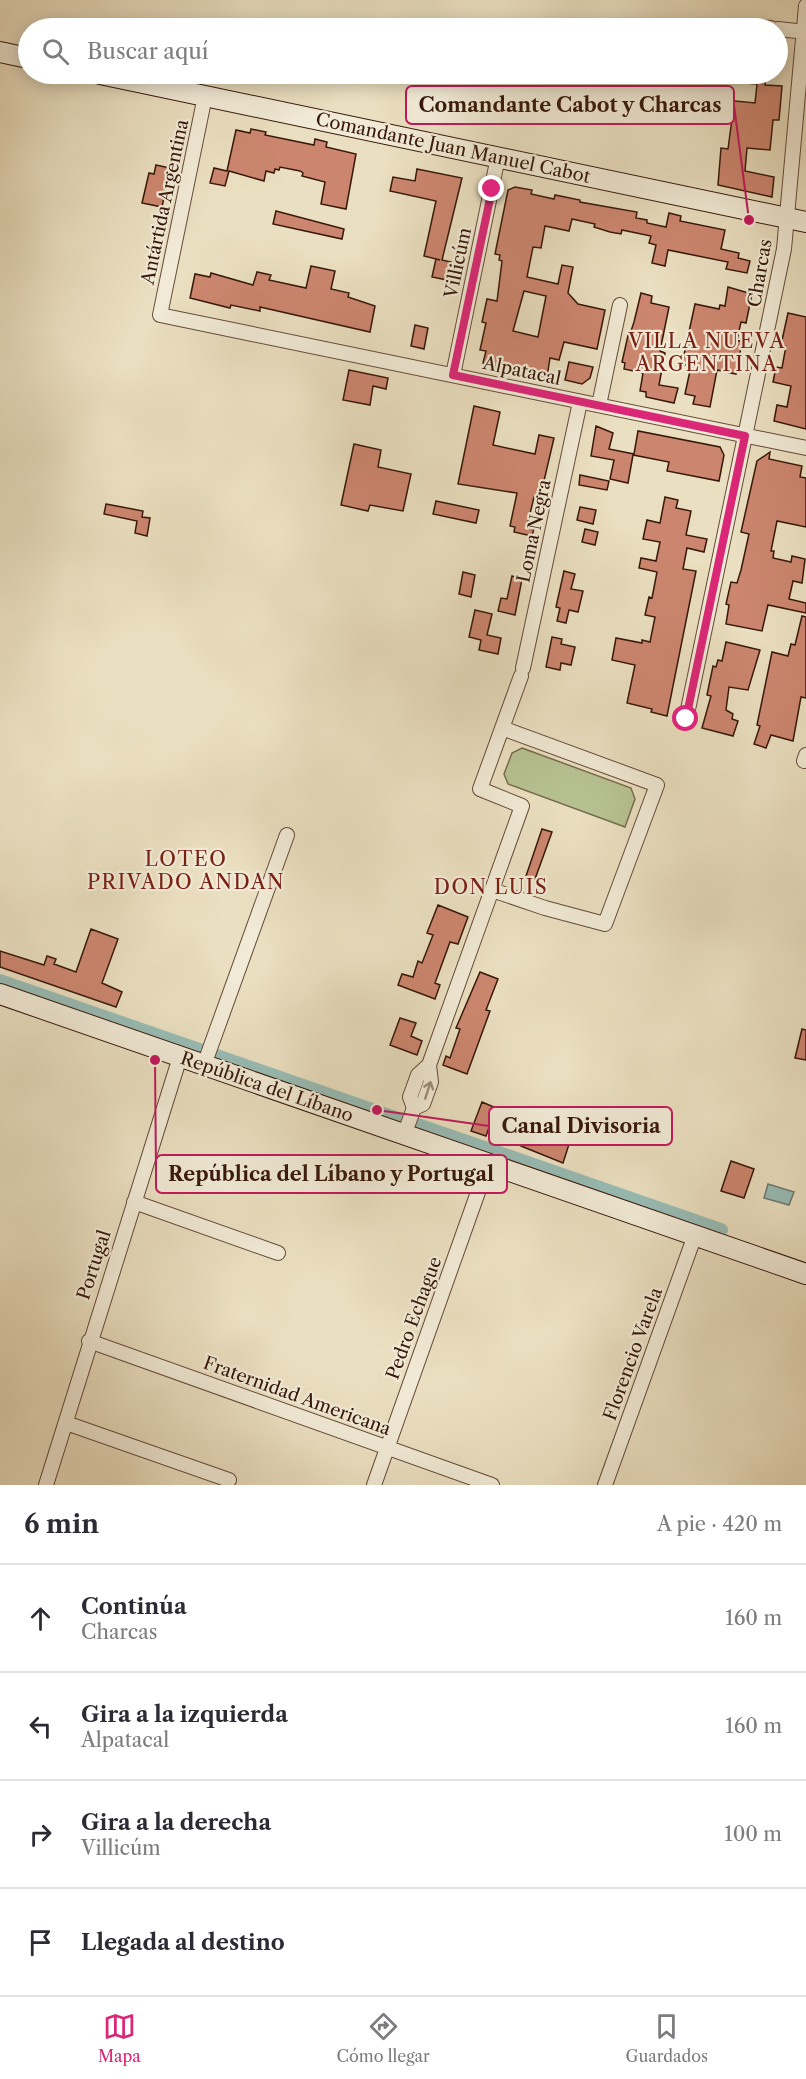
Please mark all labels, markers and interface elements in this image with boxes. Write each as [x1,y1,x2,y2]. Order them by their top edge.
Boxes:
search box [18,18,788,84]
icon: search [39,35,72,68]
text: Buscar aquí [87,38,209,65]
callout: Comandante Cabot y Charcas [406,86,734,124]
text: Comandante Cabot y Charcas [419,93,721,117]
street label: Comandante Juan Manuel Cabot [314,108,593,188]
street label: Antártida Argentina [137,117,193,288]
route end [478,175,504,201]
street label: Villicúm [440,225,476,301]
street label: Charcas [743,237,777,309]
district label: VILLA NUEVA ARGENTINA [627,329,786,376]
street label: Alpatacal [480,352,563,390]
street label: Loma Negra [512,477,556,584]
route start [672,705,698,731]
district label: LOTEO PRIVADO ANDAN [87,847,285,894]
district label: DON LUIS [434,875,548,899]
street label: República del Líbano [178,1047,356,1127]
one-way arrow [423,1081,434,1100]
callout: Canal Divisoria [489,1107,672,1145]
text: Canal Divisoria [501,1114,661,1138]
callout: República del Líbano y Portugal [156,1155,507,1193]
text: República del Líbano y Portugal [168,1162,494,1186]
street label: Portugal [72,1227,116,1303]
street label: Pedro Echague [382,1254,446,1382]
street label: Florencio Varela [599,1284,667,1423]
street label: Fraternidad Americana [200,1352,394,1440]
text: 6 min [24,1508,99,1540]
text: A pie · 420 m [657,1512,782,1536]
text: Continúa [81,1593,187,1620]
icon: ahead [24,1602,57,1635]
text: 160 m [725,1606,782,1630]
text: Charcas [81,1620,157,1644]
text: Gira a la izquierda [81,1701,288,1728]
icon: left [24,1710,57,1743]
text: 160 m [725,1714,782,1738]
text: Alpatacal [81,1728,169,1752]
text: Gira a la derecha [81,1809,271,1836]
icon: right [24,1818,57,1851]
text: 100 m [724,1822,782,1846]
text: Villicúm [81,1836,161,1860]
icon: arrive [24,1926,57,1959]
text: Llegada al destino [81,1929,285,1956]
tab: Mapa [98,2010,141,2066]
tab: Cómo llegar [337,2010,430,2066]
tab: Guardados [626,2010,708,2066]

